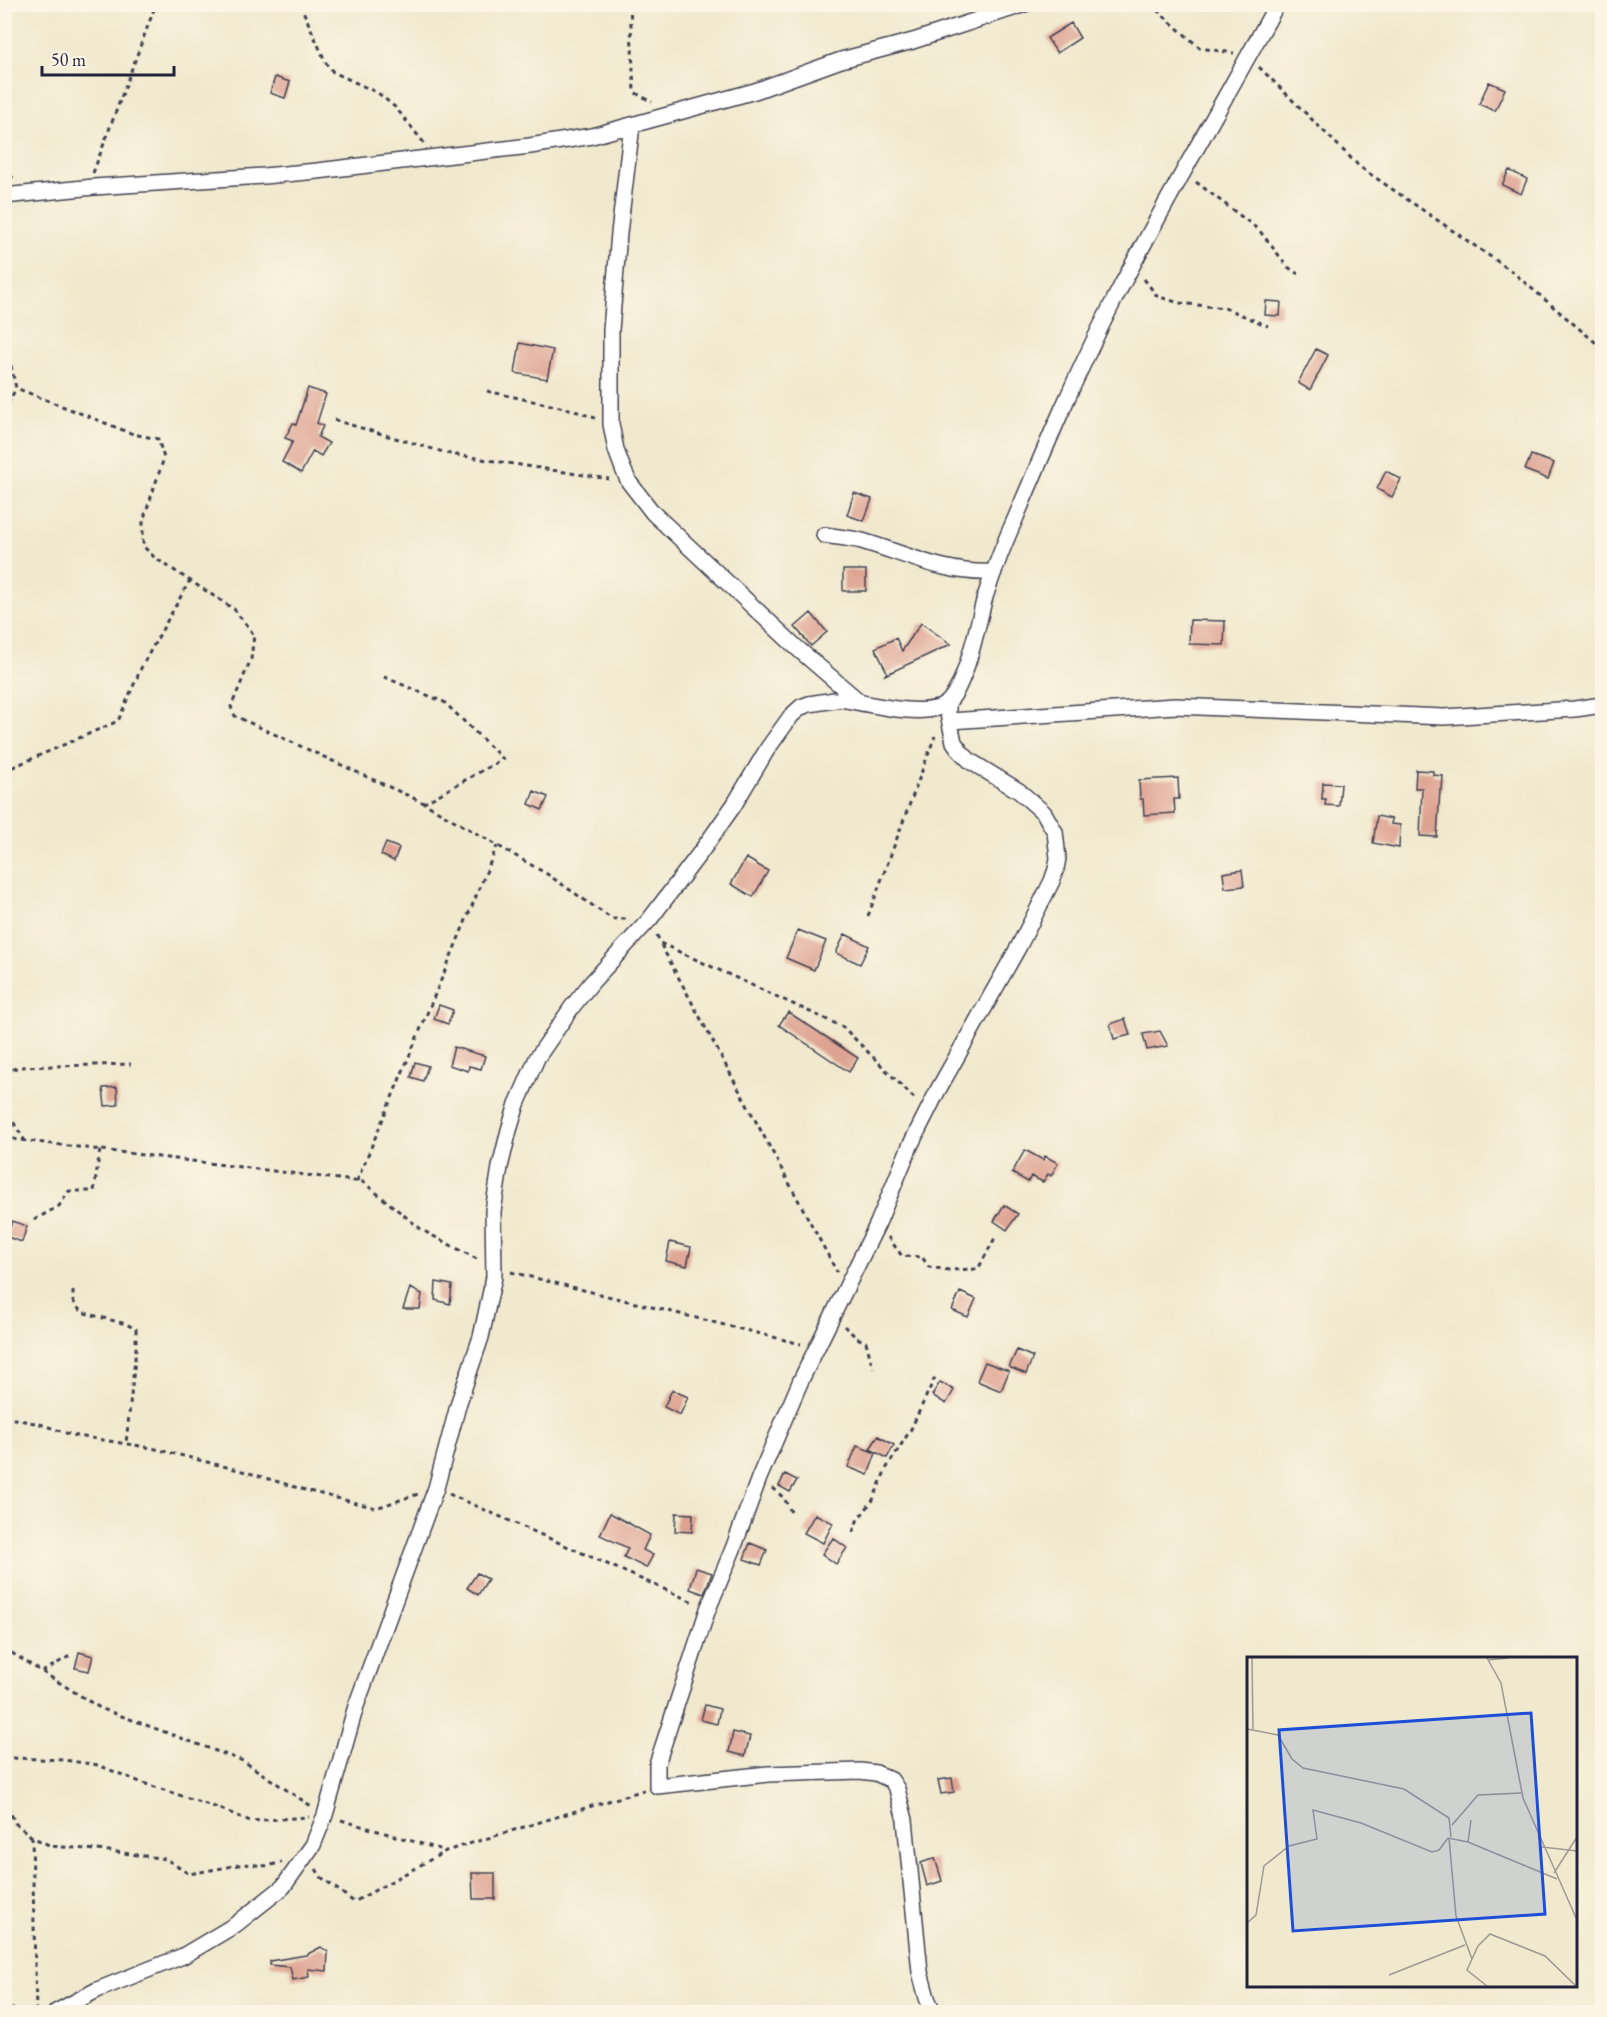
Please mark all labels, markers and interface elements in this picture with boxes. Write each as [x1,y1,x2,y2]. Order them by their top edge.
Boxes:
scale bar [42,39,174,77]
text: 50 m [51,48,86,71]
inset map [1247,1657,1577,1987]

